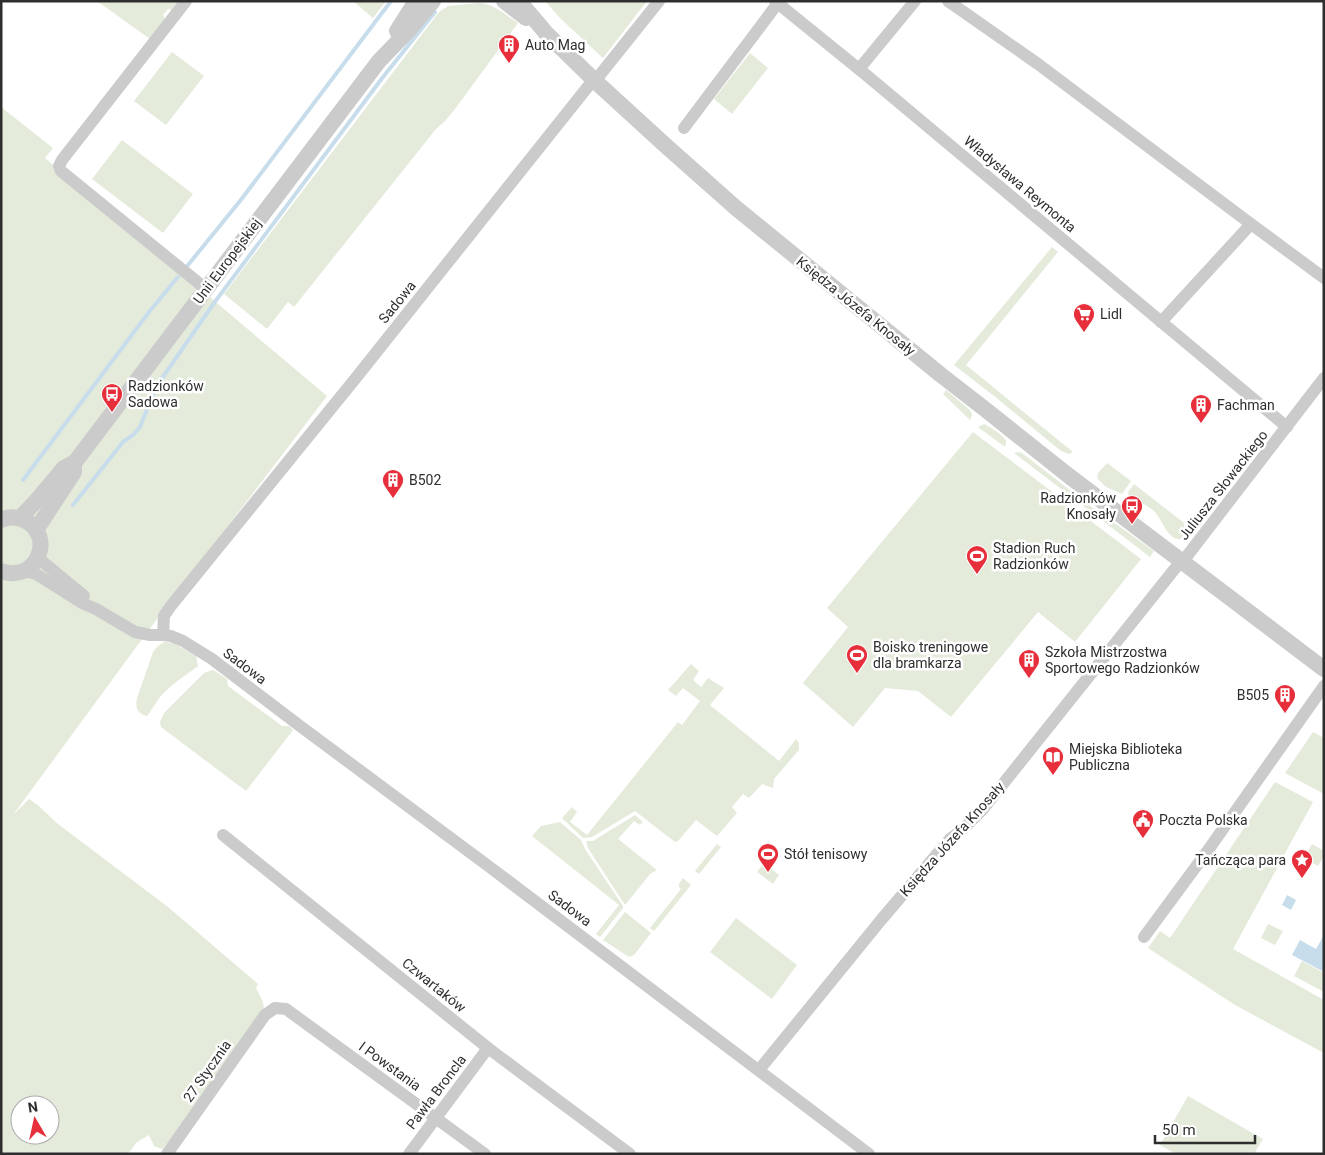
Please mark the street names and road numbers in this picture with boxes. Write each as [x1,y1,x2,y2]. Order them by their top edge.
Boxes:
street label: Władysława Reymonta [961,132,1079,236]
street label: Unii Europejskiej [190,215,264,307]
street label: Księdza Józefa Knosały [793,253,919,359]
street label: Sadowa [375,278,419,326]
street label: Juliusza Słowackiego [1175,427,1271,543]
street label: Sadowa [220,645,270,687]
street label: Księdza Józefa Knosały [896,778,1008,899]
street label: Sadowa [545,887,595,929]
street label: Czwartaków [399,955,469,1016]
street label: 27 Stycznia [180,1037,234,1105]
street label: I Powstania [356,1038,424,1094]
street label: Pawła Broncla [403,1052,469,1132]

